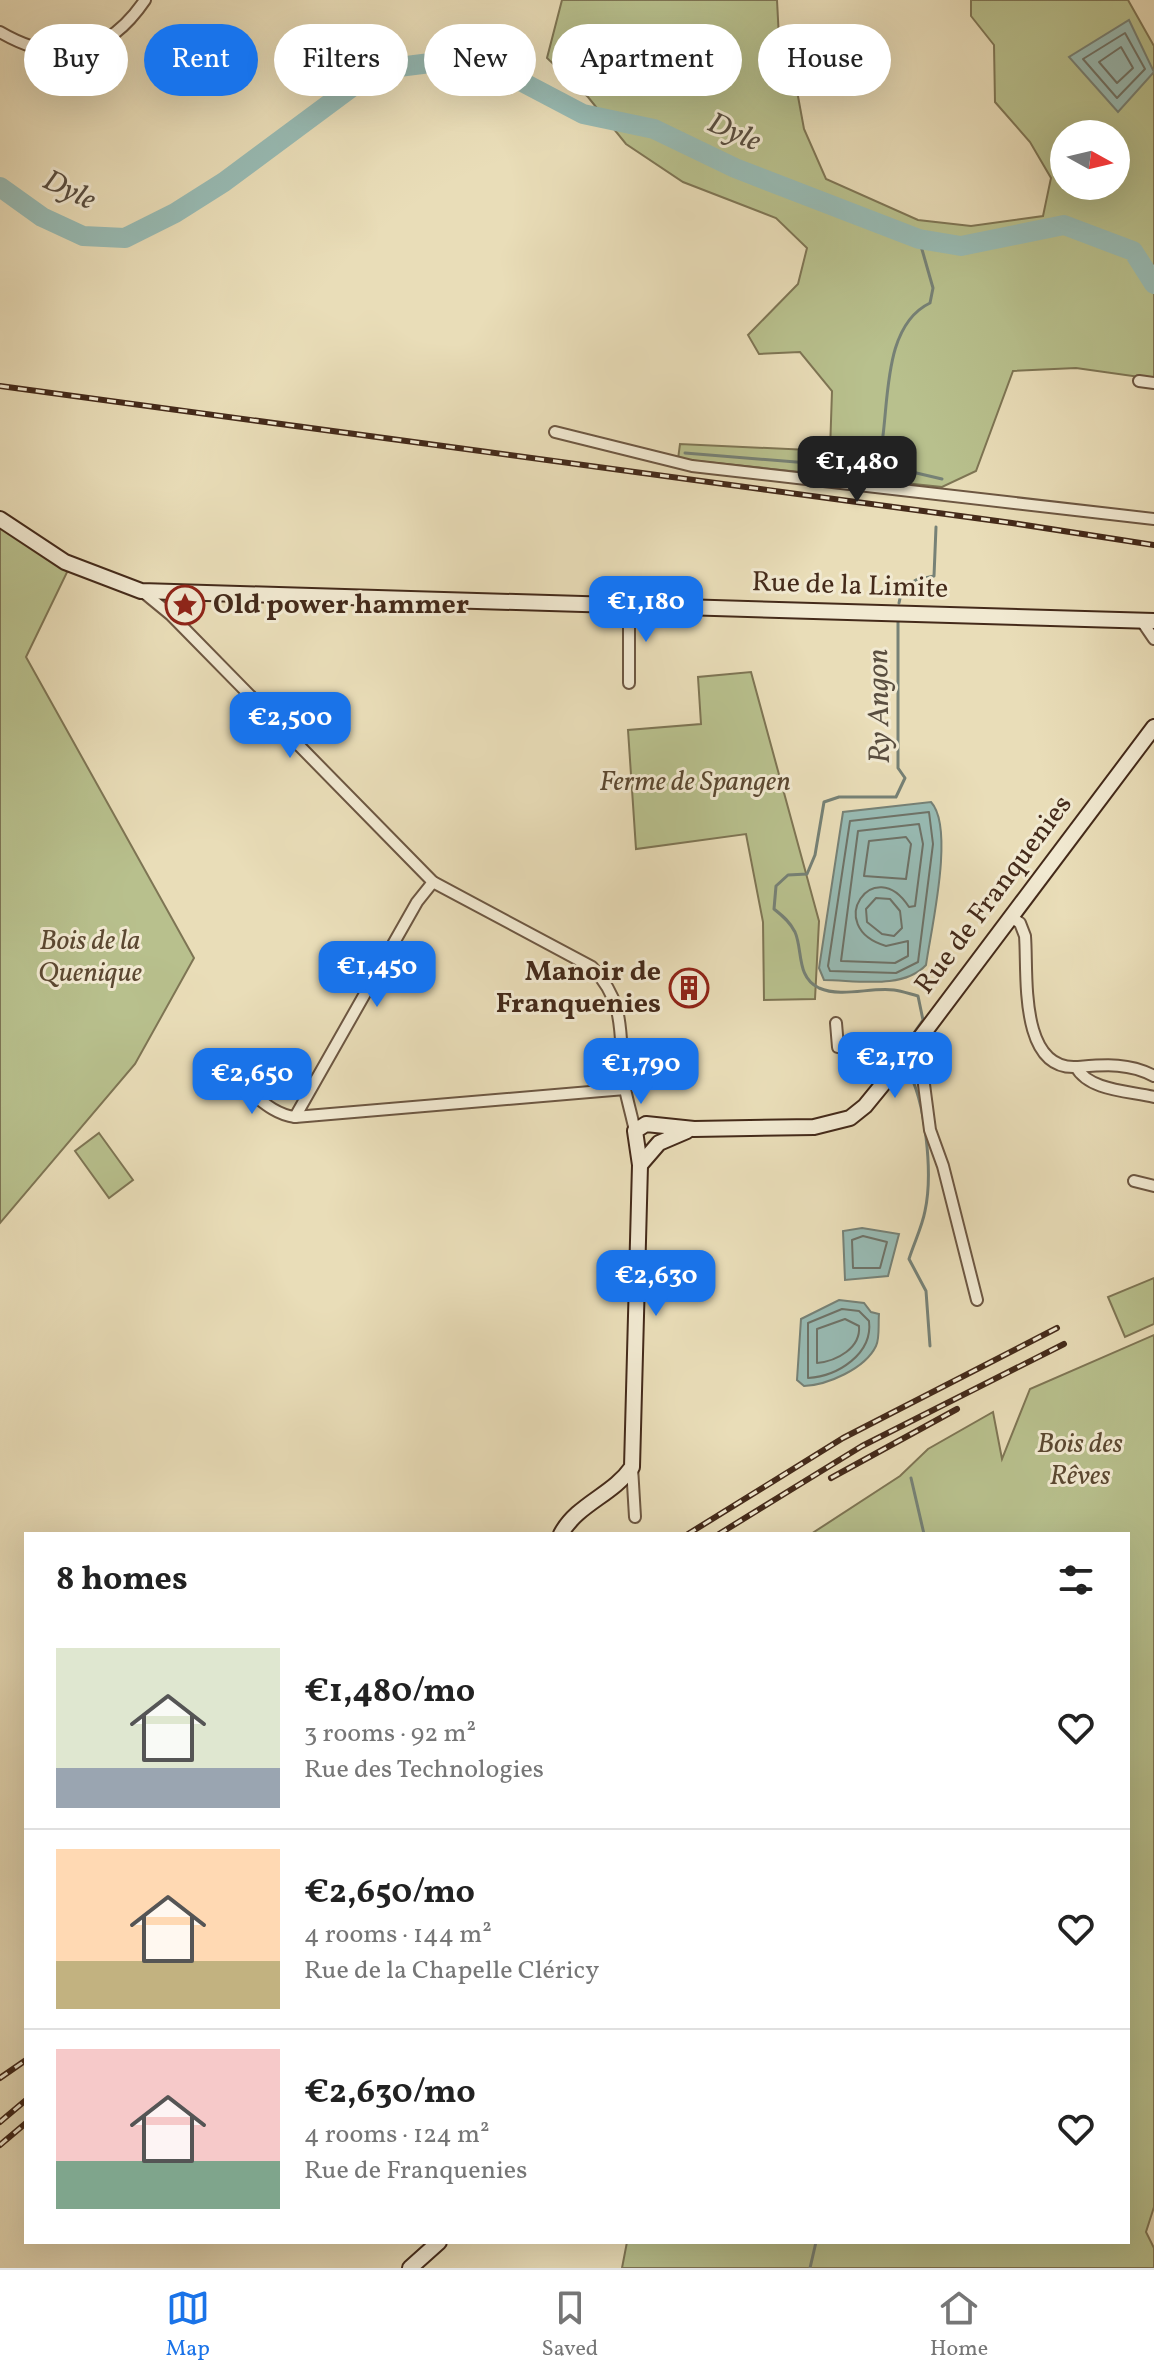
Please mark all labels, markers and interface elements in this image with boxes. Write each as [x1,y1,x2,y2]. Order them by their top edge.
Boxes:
chip: Buy [24,24,128,96]
chip: Rent [144,24,258,96]
chip: Filters [274,24,408,96]
chip: New [424,24,536,96]
chip: Apartment [552,24,742,96]
chip: House [758,24,891,96]
water label: Dyle [701,103,767,163]
north arrow [1050,120,1130,200]
map controls [1050,120,1130,200]
water label: Dyle [35,160,103,222]
pin: €1,480 [792,436,922,504]
text: €1,480 [816,444,898,480]
street label: Rue de la Limite [751,563,949,609]
pin: €1,180 [581,576,711,644]
place icon: Old power hammer [164,584,206,626]
text: €1,180 [607,584,685,620]
place label: Old power hammer [213,586,469,625]
water label: Ry Angon [858,648,902,764]
pin: €2,500 [225,692,355,760]
text: €2,500 [248,700,332,736]
park label: Ferme de Spangen [599,763,791,802]
street label: Rue de Franquenies [906,787,1082,1003]
park label: Bois de la Quenique [38,922,142,993]
pin: €1,450 [312,941,442,1009]
text: €1,450 [337,949,417,985]
place label: Manoir de Franquenies [496,953,661,1024]
building icon: Manoir de Franquenies [668,967,710,1009]
pin: €2,170 [830,1032,960,1100]
pin: €1,790 [576,1038,706,1106]
text: €2,170 [856,1040,934,1076]
text: €1,790 [602,1046,680,1082]
pin: €2,650 [187,1048,317,1116]
text: €2,650 [211,1056,293,1092]
pin: €2,630 [591,1250,721,1318]
text: €2,630 [614,1258,698,1294]
park label: Bois des Rêves [1037,1425,1123,1496]
text: 8 homes [56,1557,188,1604]
icon: filters [1054,1558,1098,1602]
text: €1,480/mo [304,1669,475,1716]
icon: home [120,1680,216,1776]
icon: heart [1054,1706,1098,1750]
text: 3 rooms · 92 m² [304,1716,476,1752]
text: Rue des Technologies [304,1752,544,1788]
text: €2,650/mo [304,1870,475,1917]
icon: home [120,1881,216,1977]
icon: heart [1054,1907,1098,1951]
text: 4 rooms · 144 m² [304,1917,492,1953]
text: Rue de la Chapelle Cléricy [304,1953,599,1989]
text: €2,630/mo [304,2070,476,2117]
icon: home [120,2081,216,2177]
icon: heart [1054,2107,1098,2151]
text: 4 rooms · 124 m² [304,2117,490,2153]
text: Rue de Franquenies [304,2153,527,2189]
tab: Map [166,2286,210,2365]
tab: Saved [542,2286,598,2365]
tab: Home [930,2286,988,2365]

